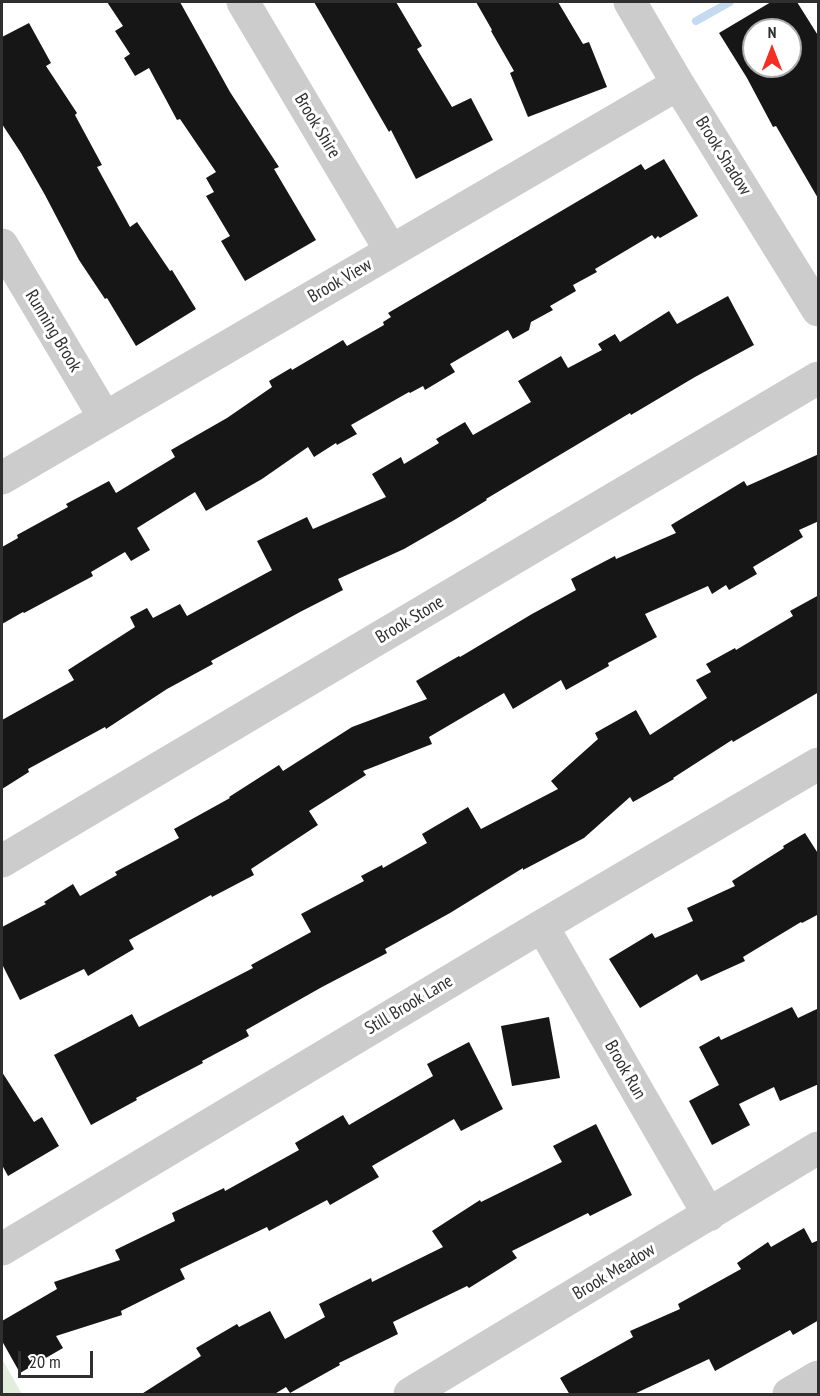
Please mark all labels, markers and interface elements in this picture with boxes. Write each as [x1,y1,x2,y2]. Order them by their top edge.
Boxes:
north arrow [742,18,802,78]
text: N [768,22,776,42]
street label: Brook Shire [289,90,345,162]
street label: Brook Shadow [690,113,756,199]
street label: Brook View [304,254,376,308]
street label: Running Brook [20,286,86,376]
street label: Brook Stone [372,591,448,649]
street label: Still Brook Lane [361,970,457,1040]
street label: Brook Run [600,1037,650,1103]
street label: Brook Meadow [569,1239,659,1305]
scale bar [21,1339,96,1377]
text: 20 m [29,1350,61,1373]

